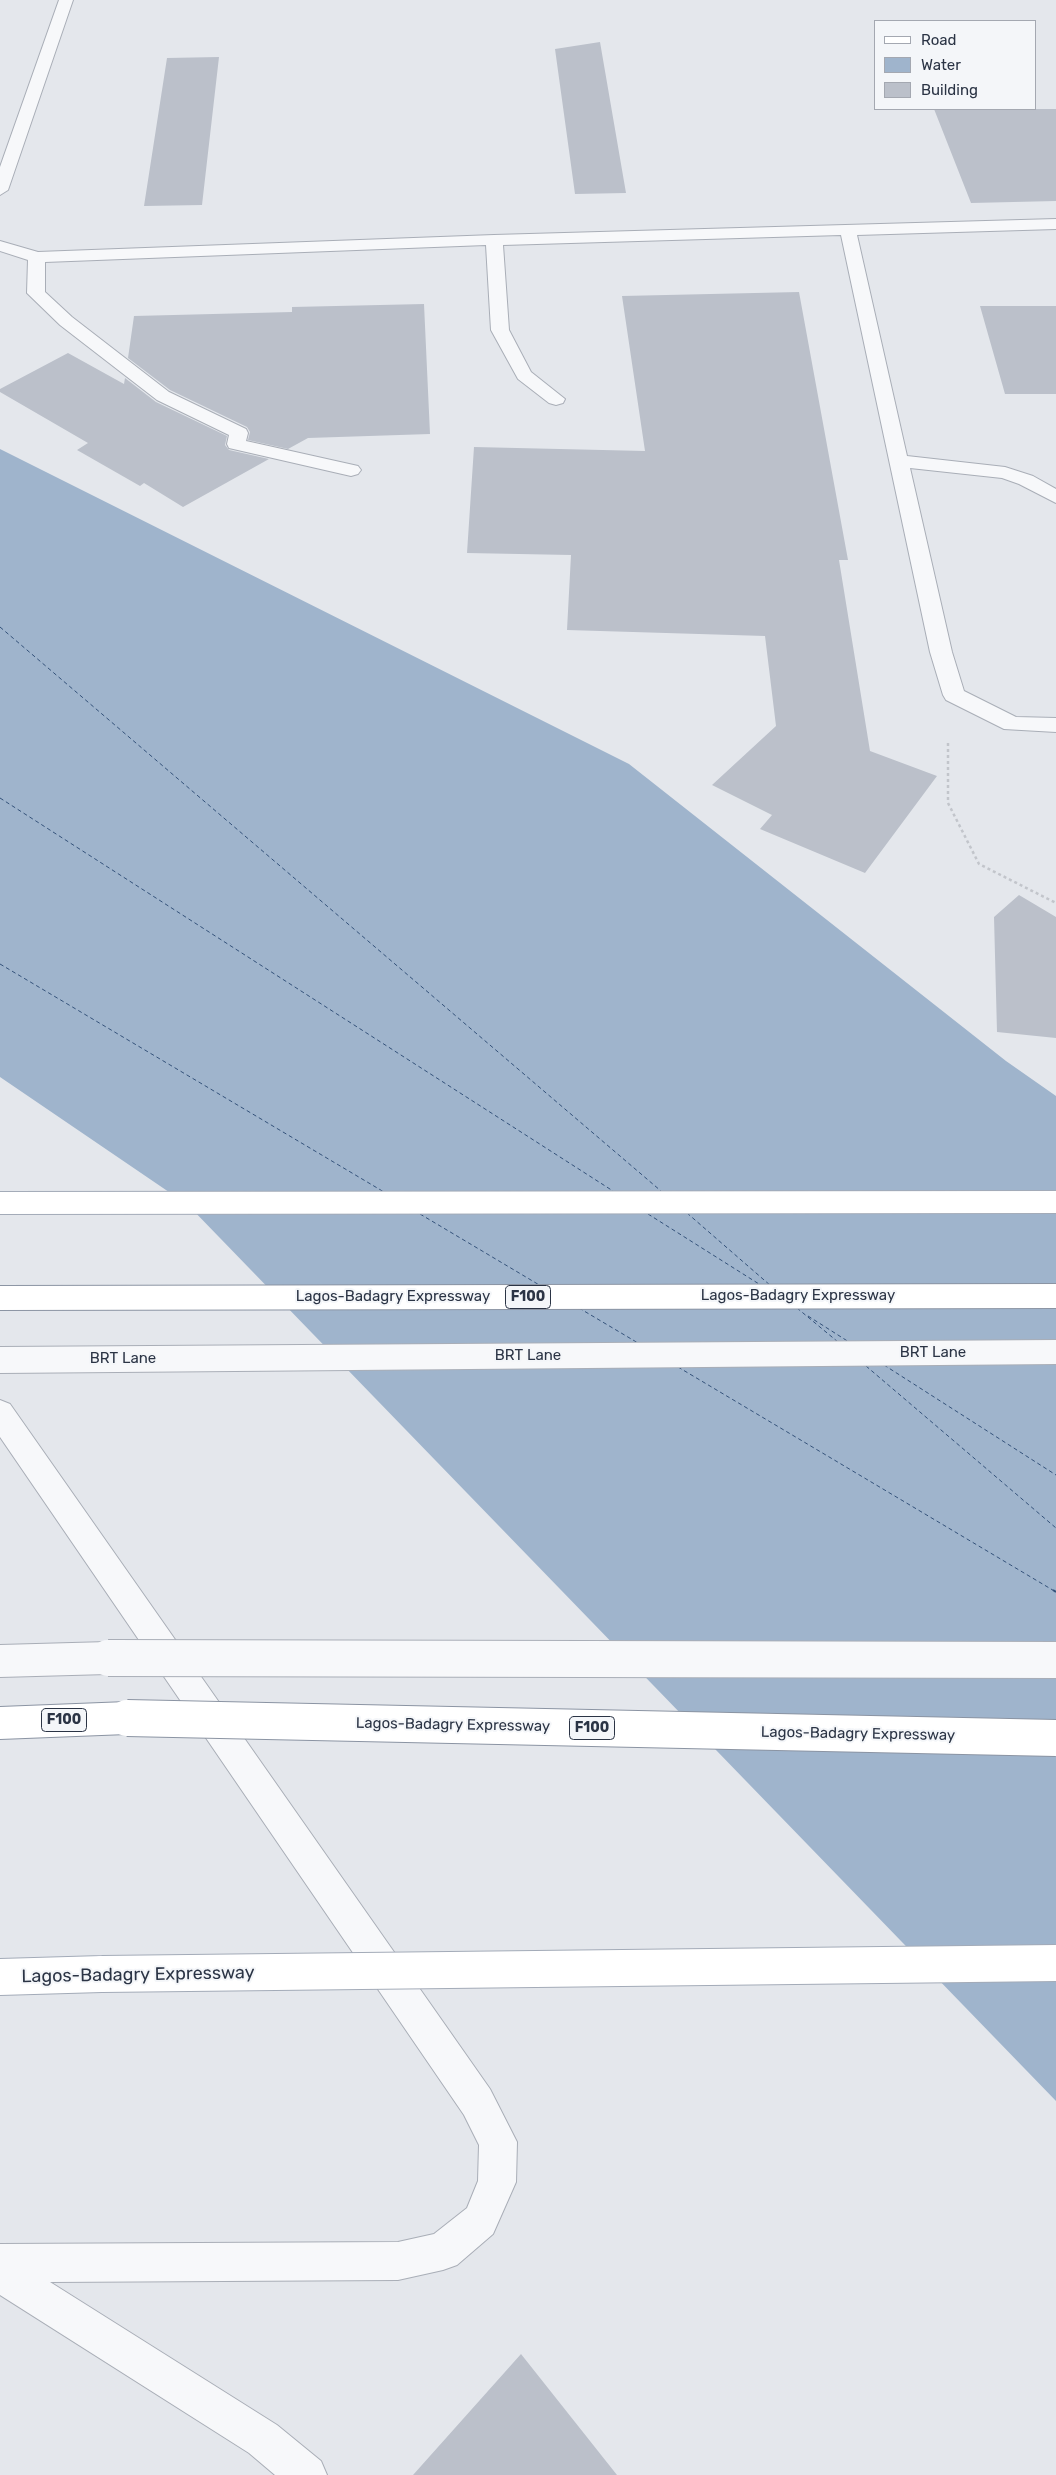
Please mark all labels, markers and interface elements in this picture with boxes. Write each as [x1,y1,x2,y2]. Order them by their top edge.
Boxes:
legend [874,20,1036,110]
text: Road [921,31,957,49]
text: Water [921,56,961,74]
text: Building [921,81,978,99]
road number: F100 [506,1285,550,1308]
street label: Lagos-Badagry Expressway [701,1287,895,1305]
street label: Lagos-Badagry Expressway [296,1288,490,1306]
street label: BRT Lane [900,1344,966,1362]
street label: BRT Lane [495,1347,561,1365]
street label: BRT Lane [90,1350,156,1368]
road number: F100 [42,1708,86,1732]
street label: Lagos-Badagry Expressway [356,1714,550,1736]
road number: F100 [570,1716,614,1740]
street label: Lagos-Badagry Expressway [761,1723,955,1745]
street label: Lagos-Badagry Expressway [21,1962,255,1988]

